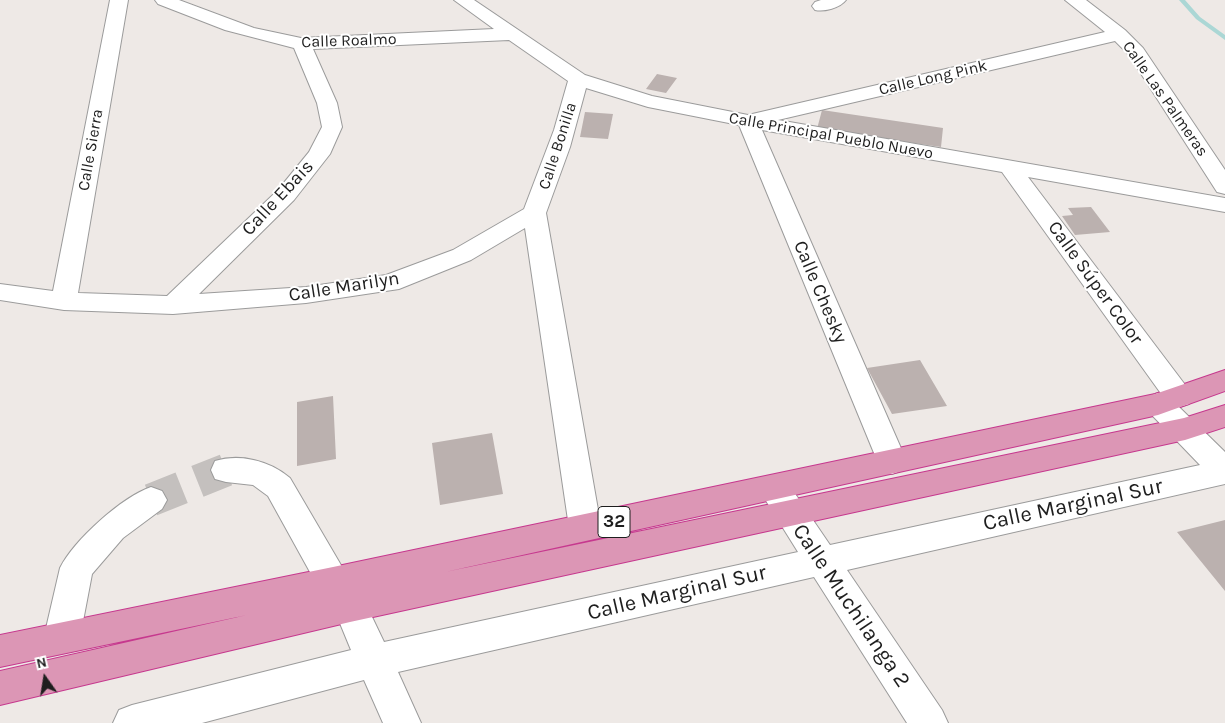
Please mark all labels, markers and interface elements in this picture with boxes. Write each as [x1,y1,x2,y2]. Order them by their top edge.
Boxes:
street label: Calle Roalmo [301,30,397,52]
street label: Calle Las Palmeras [1118,38,1212,160]
street label: Calle Long Pink [877,56,989,100]
street label: Calle Bonilla [535,100,581,192]
street label: Calle Sierra [74,108,108,192]
street label: Calle Principal Pueblo Nuevo [727,109,935,163]
street label: Calle Ebais [237,155,319,241]
street label: Calle Súper Color [1043,217,1147,349]
street label: Calle Chesky [788,237,852,347]
street label: Calle Marilyn [287,267,401,307]
street label: Calle Marginal Sur [981,473,1165,537]
road number: 32 [598,507,630,538]
street label: Calle Muchilanga 2 [786,519,916,693]
street label: Calle Marginal Sur [585,560,769,626]
north arrow [20,653,70,703]
text: N [35,653,48,672]

